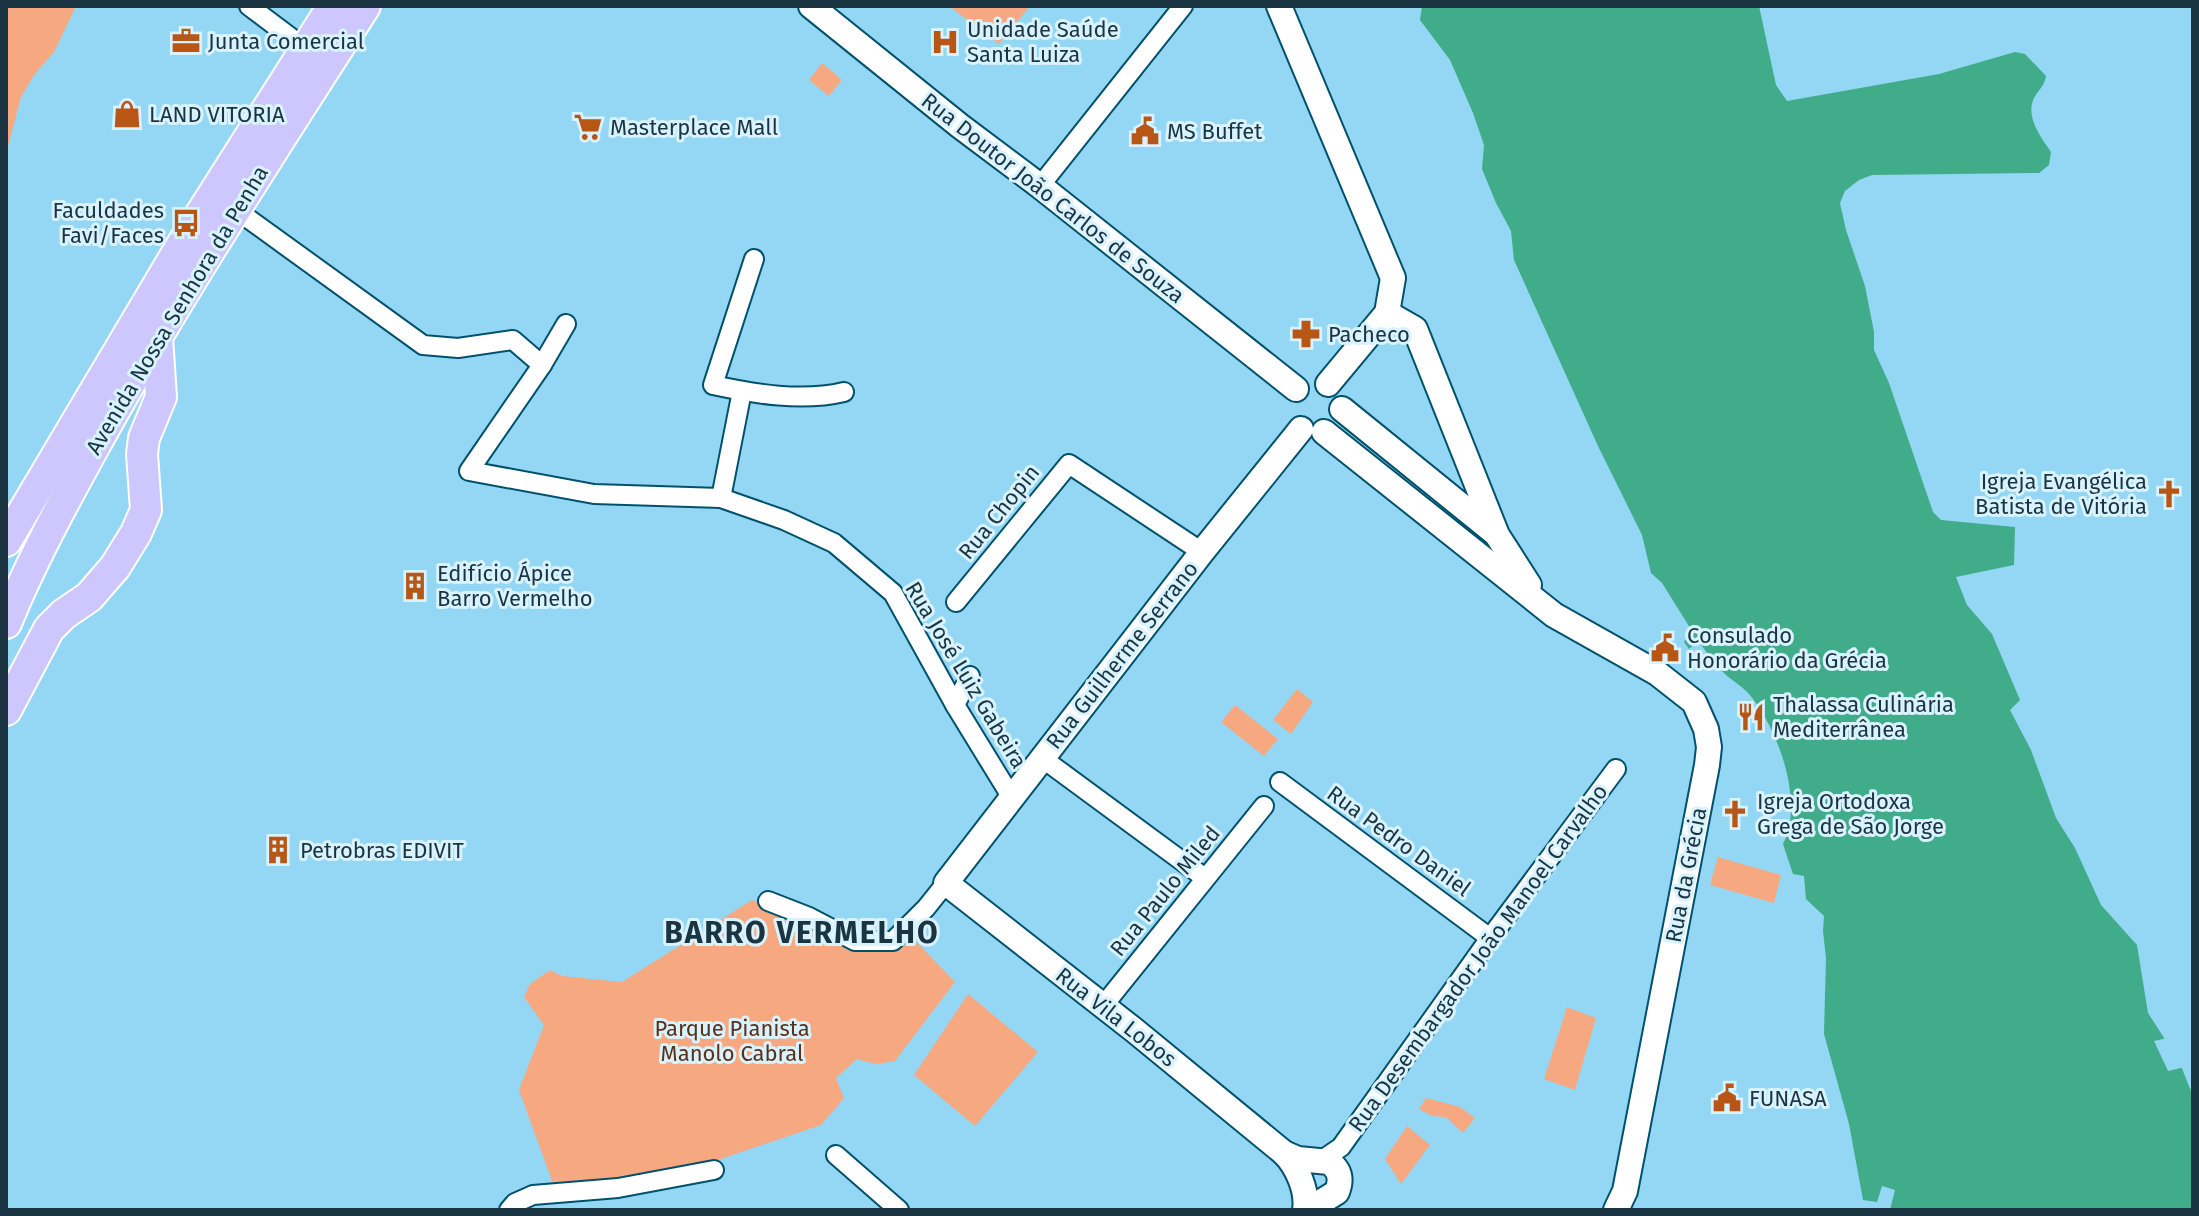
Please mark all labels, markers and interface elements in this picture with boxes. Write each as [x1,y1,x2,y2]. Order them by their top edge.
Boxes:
place label: Unidade Saúde Santa Luiza [967,16,1119,68]
office icon: Junta Comercial [171,26,201,56]
hospital icon: Unidade Saúde Santa Luiza [930,27,960,57]
place label: Junta Comercial [208,28,364,55]
street label: Rua Doutor João Carlos de Souza [916,87,1190,309]
shop icon: LAND VITORIA [112,99,142,129]
place label: LAND VITORIA [149,101,285,128]
supermarket icon: Masterplace Mall [573,112,603,142]
place label: Masterplace Mall [610,114,778,141]
public building icon: MS Buffet [1130,116,1160,146]
place label: MS Buffet [1167,118,1262,145]
street label: Avenida Nossa Senhora da Penha [80,161,274,459]
place label: Faculdades Favi/Faces [53,197,164,249]
bus stop icon: Faculdades Favi/Faces [171,208,201,238]
pharmacy icon: Pacheco [1291,319,1321,349]
place label: Pacheco [1328,321,1410,348]
street label: Rua Chopin [953,459,1045,565]
place label: Igreja Evangélica Batista de Vitória [1975,468,2147,520]
church icon: Igreja Evangélica Batista de Vitória [2154,479,2184,509]
street label: Rua Guilherme Serrano [1040,556,1204,754]
place label: Edifício Ápice Barro Vermelho [437,560,593,612]
building icon: Edifício Ápice Barro Vermelho [400,571,430,601]
street label: Rua José Luiz Gabeira [899,577,1033,773]
place label: Consulado Honorário da Grécia [1687,622,1887,674]
public building icon: Consulado Honorário da Grécia [1650,633,1680,663]
place label: Thalassa Culinária Mediterrânea [1773,691,1954,743]
restaurant icon: Thalassa Culinária Mediterrânea [1736,702,1766,732]
street label: Rua Desembargador João Manoel Carvalho [1343,779,1613,1137]
street label: Rua Pedro Daniel [1322,780,1476,902]
place label: Igreja Ortodoxa Grega de São Jorge [1757,788,1944,840]
church icon: Igreja Ortodoxa Grega de São Jorge [1720,799,1750,829]
street label: Rua da Grécia [1660,805,1712,945]
street label: Rua Paulo Miled [1104,820,1226,962]
building icon: Petrobras EDIVIT [263,835,293,865]
place label: Petrobras EDIVIT [300,837,465,864]
district label: BARRO VERMELHO [664,915,940,951]
street label: Rua Vila Lobos [1050,961,1182,1073]
park label: Parque Pianista Manolo Cabral [654,1015,810,1067]
public building icon: FUNASA [1712,1083,1742,1113]
place label: FUNASA [1749,1085,1827,1112]

